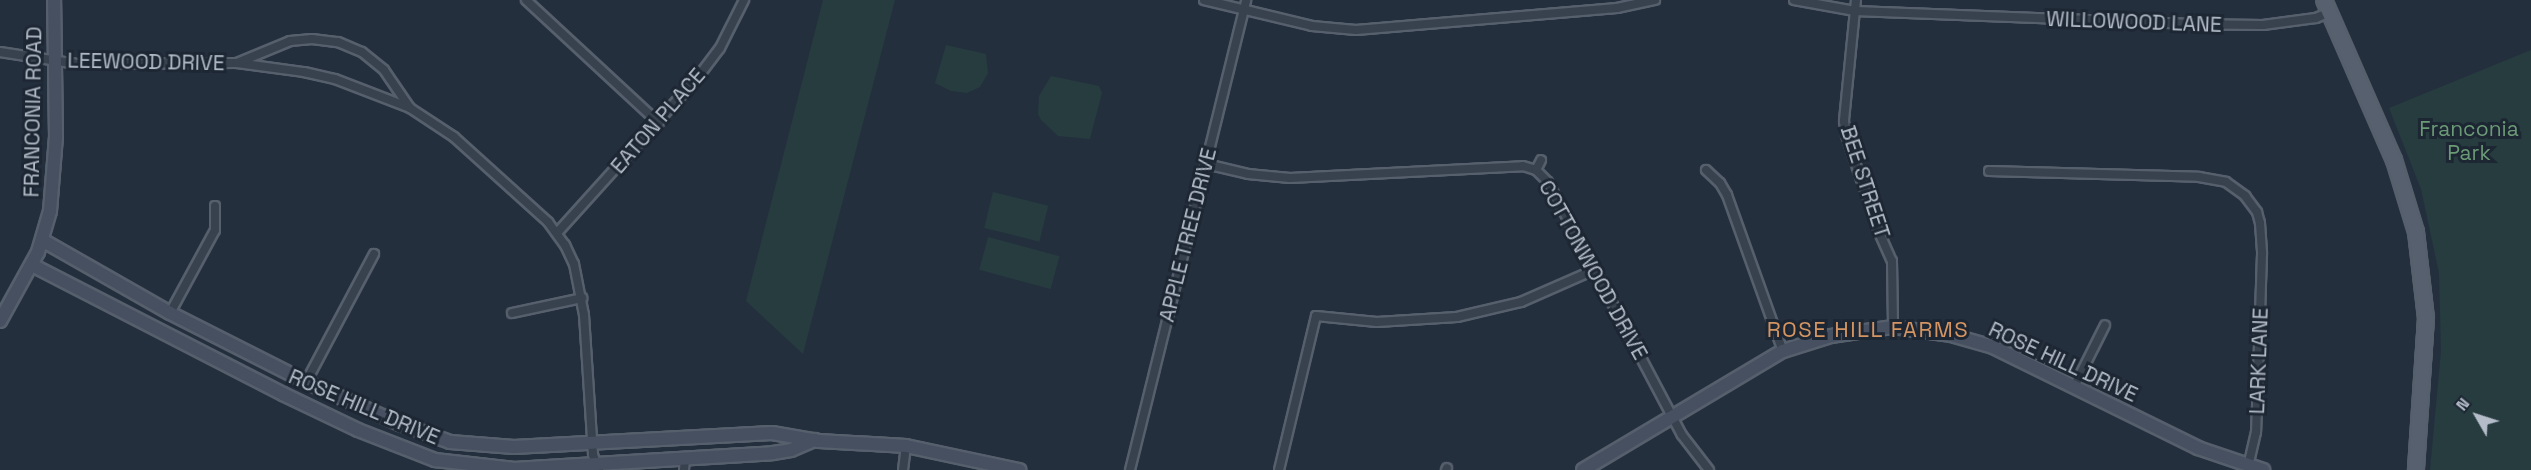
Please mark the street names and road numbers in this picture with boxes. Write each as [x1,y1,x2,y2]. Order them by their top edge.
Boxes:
street label: WILLOWOOD LANE [2046,6,2222,38]
street label: FRANCONIA ROAD [19,26,47,198]
street label: LEEWOOD DRIVE [67,48,225,76]
street label: EATON PLACE [606,63,710,179]
street label: BEE STREET [1835,123,1895,241]
street label: APPLE TREE DRIVE [1154,145,1222,325]
street label: COTTONWOOD DRIVE [1533,176,1653,364]
street label: LARK LANE [2245,307,2273,415]
street label: ROSE HILL DRIVE [1984,316,2142,408]
street label: ROSE HILL DRIVE [285,364,443,450]

